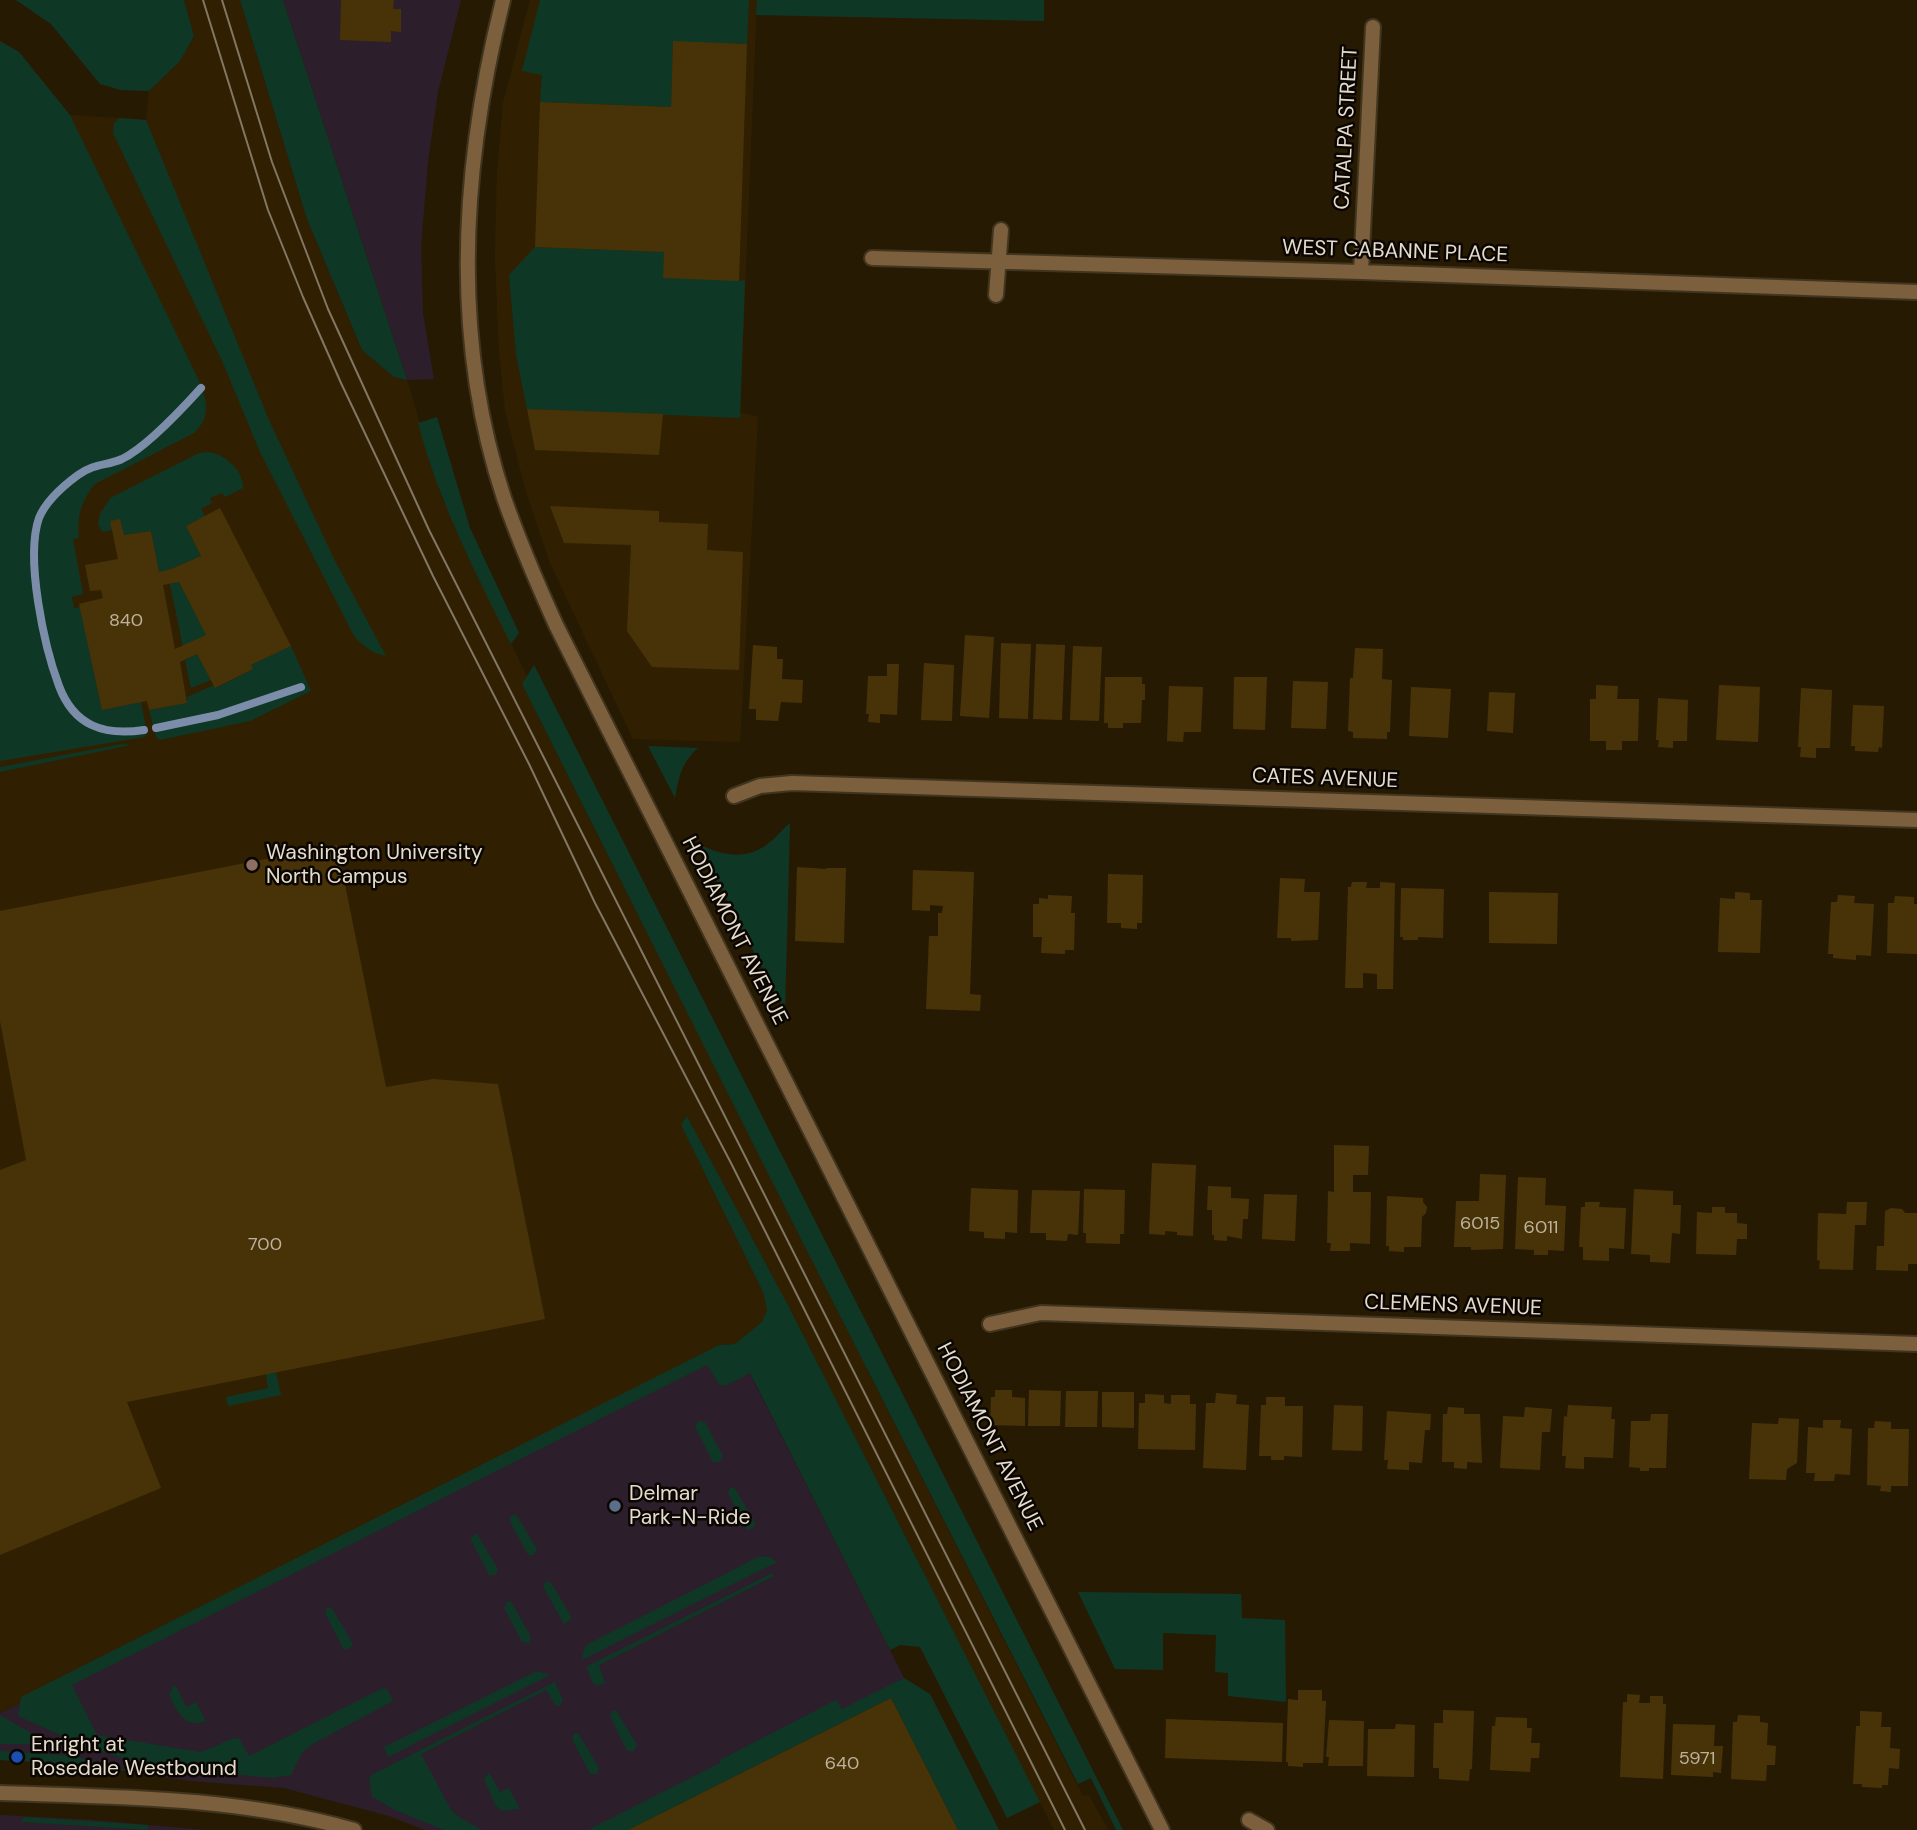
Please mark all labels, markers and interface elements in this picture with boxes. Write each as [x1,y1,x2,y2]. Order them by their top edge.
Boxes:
street label: CATALPA STREET [1330,46,1364,210]
street label: WEST CABANNE PLACE [1282,235,1508,269]
house number: 840 [109,610,143,632]
street label: CATES AVENUE [1251,764,1399,794]
street label: HODIAMONT AVENUE [676,833,792,1029]
place label: Washington University North Campus [266,840,483,890]
marker: Washington University North Campus [244,857,260,873]
house number: 6015 [1460,1213,1500,1235]
house number: 6011 [1524,1217,1558,1239]
house number: 700 [248,1234,282,1256]
street label: CLEMENS AVENUE [1364,1290,1542,1322]
street label: HODIAMONT AVENUE [931,1339,1047,1535]
place label: Delmar Park-N-Ride [629,1481,750,1531]
marker: Delmar Park-N-Ride [607,1498,623,1514]
place label: Enright at Rosedale Westbound [31,1732,237,1782]
house number: 5971 [1679,1748,1715,1770]
marker: Enright at Rosedale Westbound [9,1749,25,1765]
house number: 640 [825,1753,859,1775]

